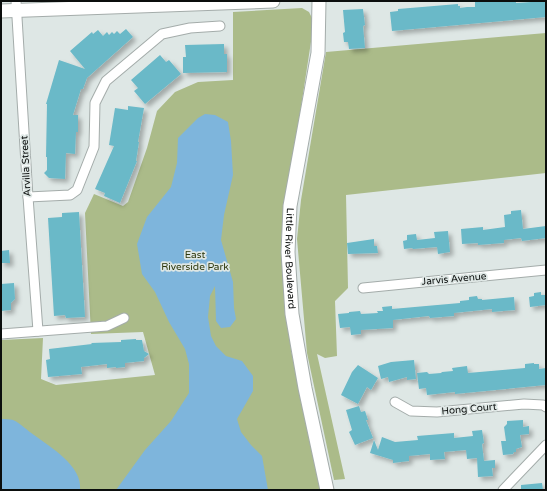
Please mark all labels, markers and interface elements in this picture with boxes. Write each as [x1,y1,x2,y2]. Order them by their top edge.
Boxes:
street label: Arvilla Street [18,135,34,197]
street label: Little River Boulevard [282,207,298,310]
park label: East Riverside Park [161,249,229,273]
street label: Jarvis Avenue [421,270,487,288]
street label: Hong Court [441,401,497,417]

